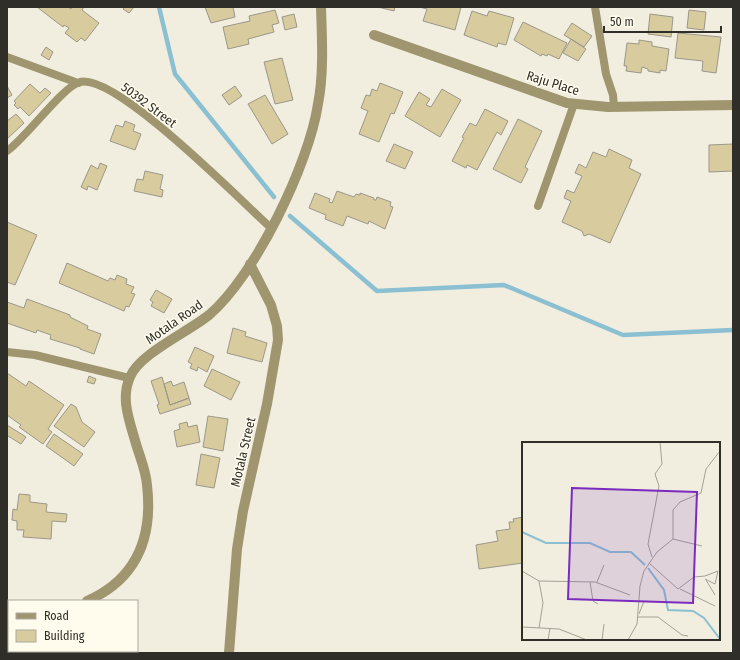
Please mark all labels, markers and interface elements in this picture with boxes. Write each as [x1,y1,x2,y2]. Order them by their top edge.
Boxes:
scale bar [604,8,721,34]
text: 50 m [610,15,634,29]
street label: Raju Place [525,68,581,98]
street label: 50392 Street [118,79,180,131]
street label: Motala Road [143,297,205,347]
street label: Motala Street [228,415,258,488]
inset map [522,442,720,640]
legend [8,600,138,652]
text: Road [44,609,69,623]
text: Building [44,629,85,643]

